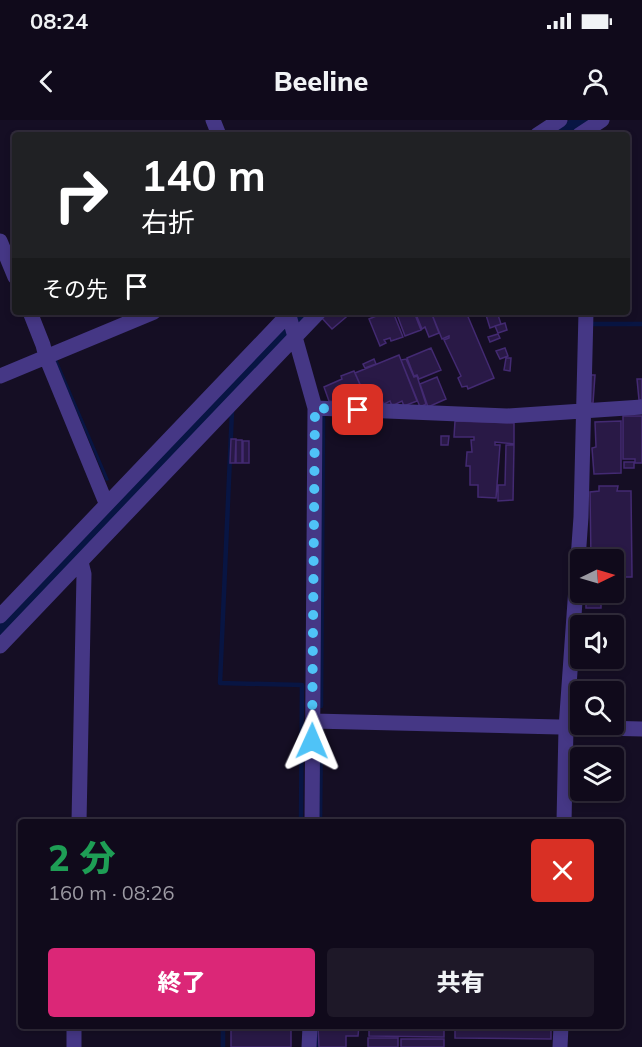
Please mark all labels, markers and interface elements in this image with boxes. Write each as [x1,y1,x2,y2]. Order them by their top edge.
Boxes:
text: 08:24 [30,7,88,35]
text: Beeline [274,64,368,98]
icon: back [30,65,63,98]
icon: person [579,65,612,98]
text: 140 m [141,149,266,202]
icon: right [42,156,120,234]
text: 右折 [141,205,195,239]
icon: arrive [120,270,153,303]
text: その先 [42,275,108,303]
pin [332,384,383,435]
icon: arrive [341,393,374,426]
north arrow [570,549,624,603]
map controls [570,549,624,801]
button: sound [570,615,624,669]
button: search [570,681,624,735]
position arrow [280,709,344,773]
button: layers [570,747,624,801]
text: 2 分 [48,835,116,880]
button: close [531,839,594,902]
text: 160 m · 08:26 [48,880,174,905]
button: 終了 [48,948,315,1017]
button: 共有 [327,948,594,1017]

